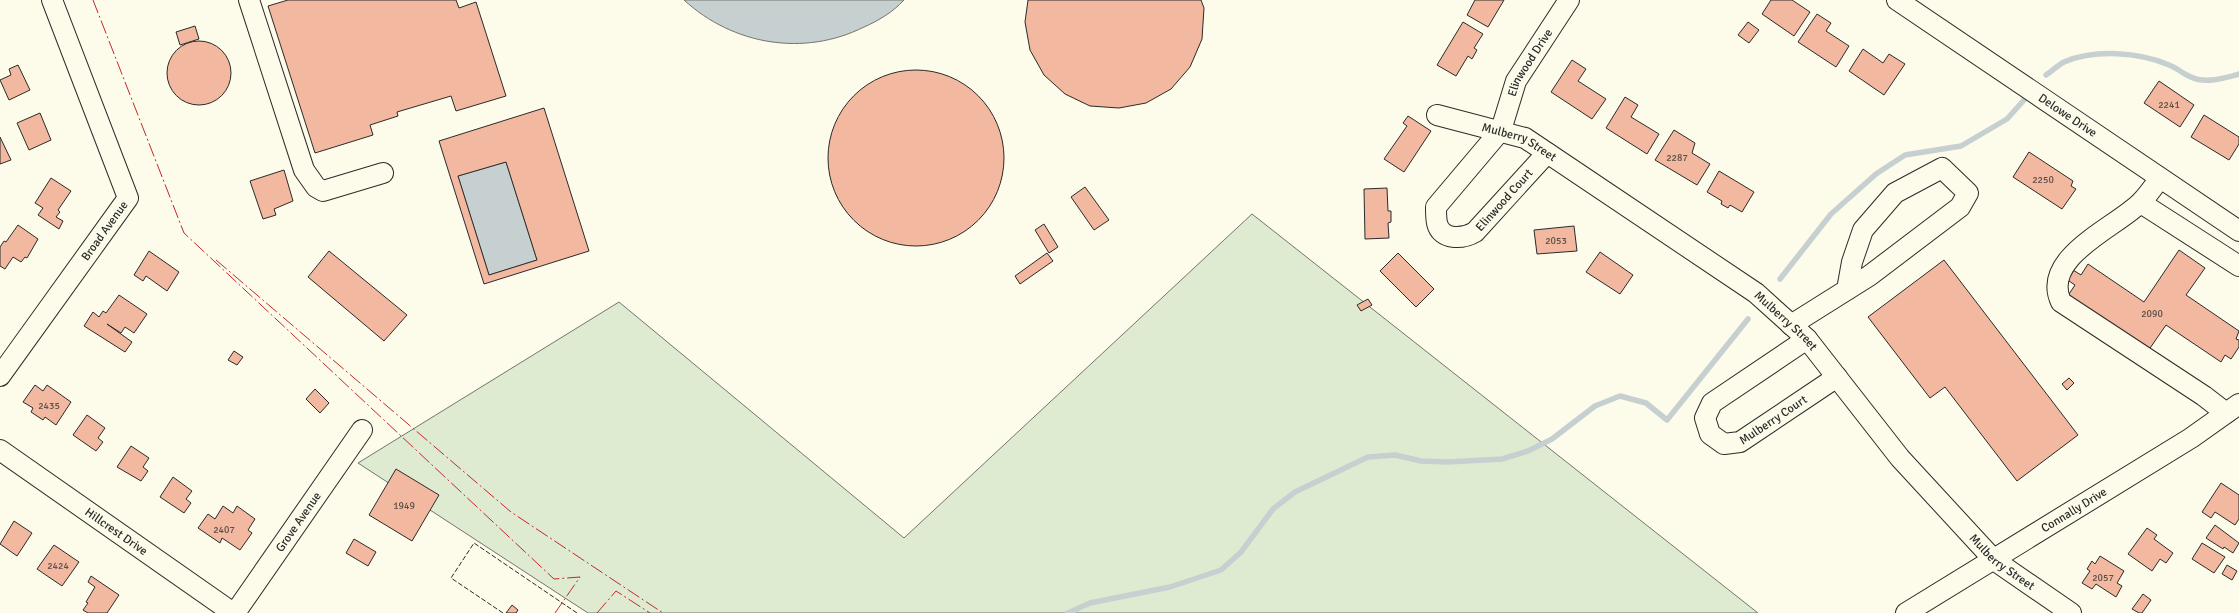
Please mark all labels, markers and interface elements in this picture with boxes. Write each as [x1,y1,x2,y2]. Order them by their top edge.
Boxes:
street label: Elinwood Drive [1505,26,1556,99]
street label: Delowe Drive [2035,91,2100,141]
house number: 2241 [2158,99,2180,111]
street label: Mulberry Street [1480,120,1559,165]
house number: 2287 [1666,152,1688,164]
street label: Elinwood Court [1472,166,1536,235]
house number: 2250 [2032,174,2054,186]
street label: Broad Avenue [78,198,131,264]
house number: 2053 [1545,235,1567,247]
street label: Mulberry Street [1751,288,1820,354]
house number: 2090 [2141,308,2163,320]
street label: Mulberry Court [1737,392,1810,448]
house number: 2435 [38,400,60,412]
street label: Connally Drive [2038,484,2110,536]
street label: Grove Avenue [273,489,325,555]
house number: 1949 [393,500,415,512]
street label: Hillcrest Drive [82,505,150,559]
house number: 2407 [213,524,235,536]
street label: Mulberry Street [1966,531,2037,594]
house number: 2424 [47,560,69,572]
house number: 2057 [2092,572,2114,584]

